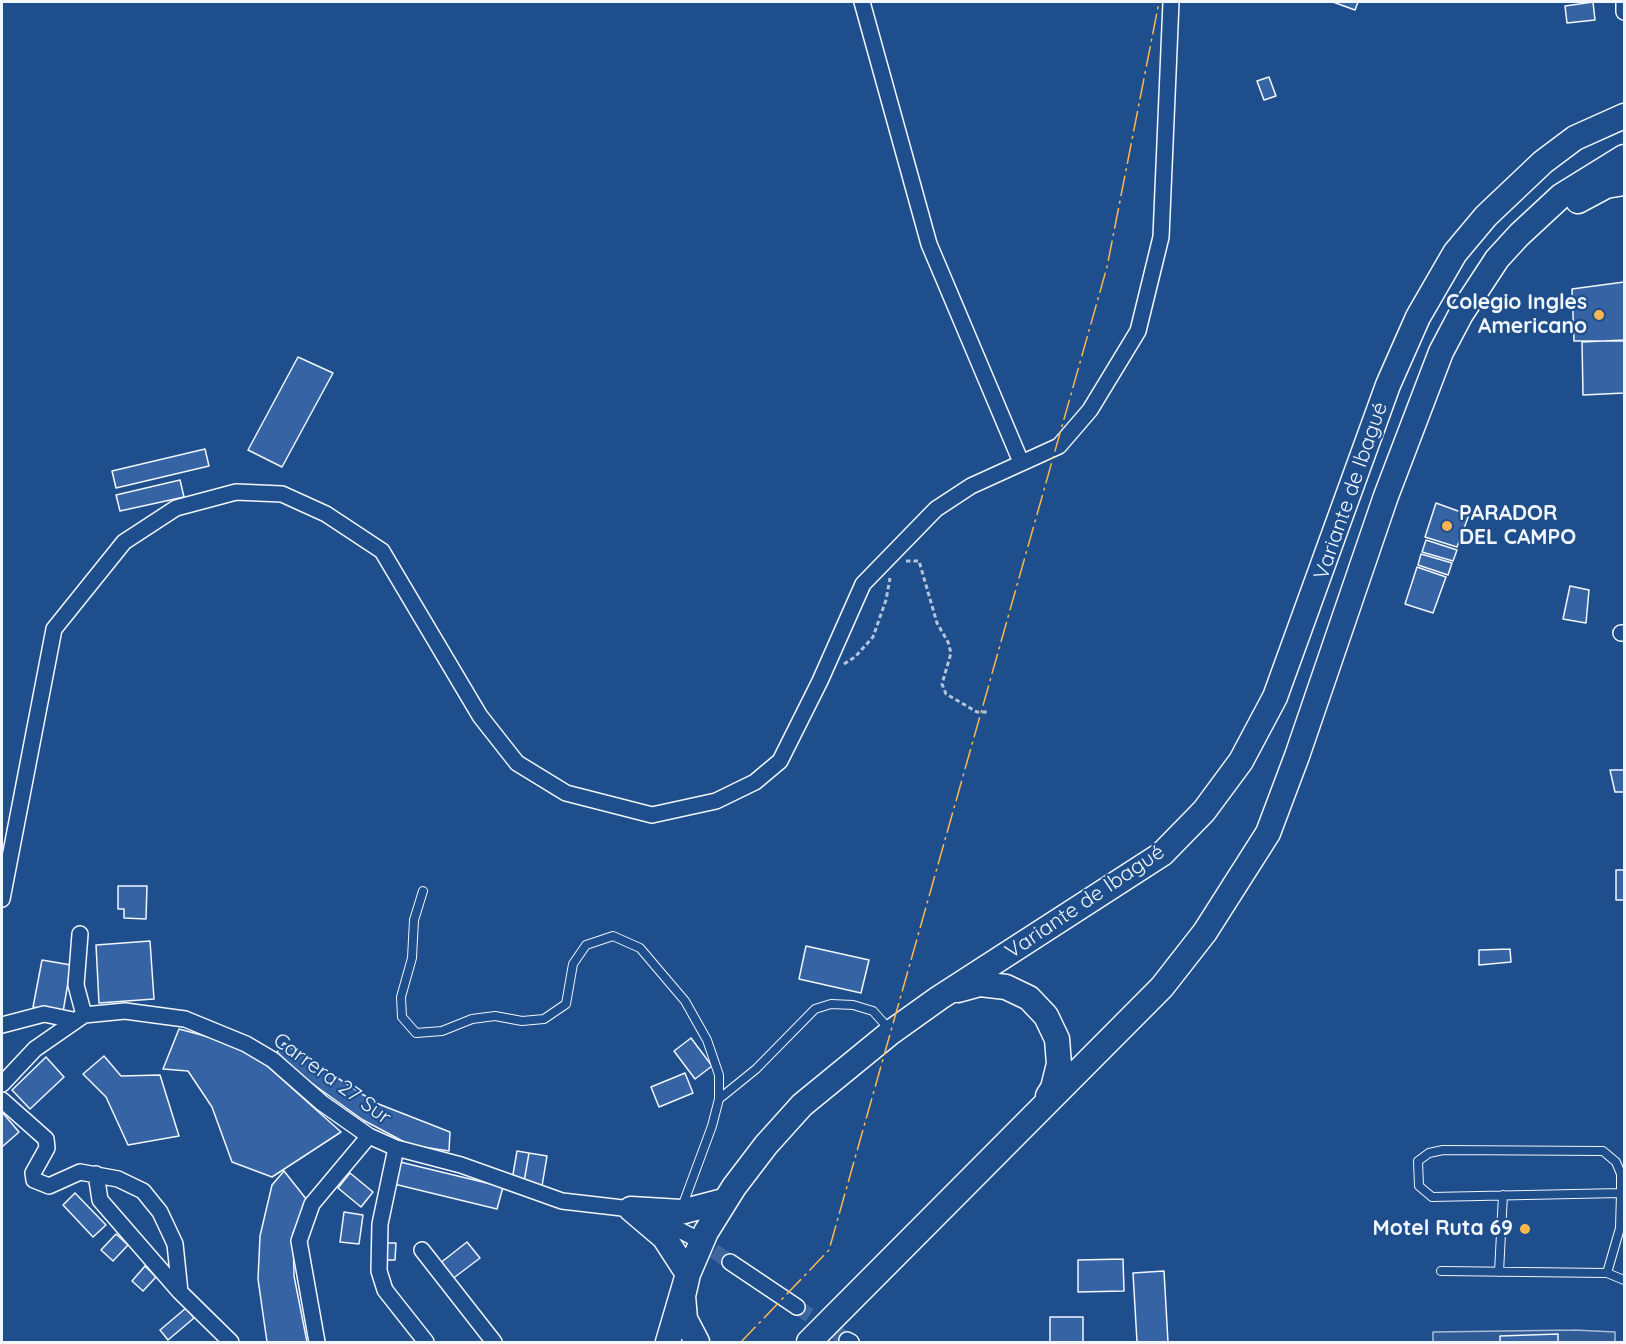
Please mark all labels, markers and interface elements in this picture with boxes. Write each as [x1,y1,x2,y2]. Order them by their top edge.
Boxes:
place label: Colegio Ingles Americano [1446,290,1587,340]
marker: Colegio Ingles Americano [1592,308,1606,322]
street label: Variante de Ibagué [1309,399,1393,583]
place label: PARADOR DEL CAMPO [1459,501,1576,551]
marker: PARADOR DEL CAMPO [1440,519,1454,533]
street label: Variante de Ibagué [1001,839,1169,965]
street label: Carrera 27 Sur [268,1028,396,1130]
place label: Motel Ruta 69 [1373,1216,1513,1242]
marker: Motel Ruta 69 [1518,1222,1532,1236]

